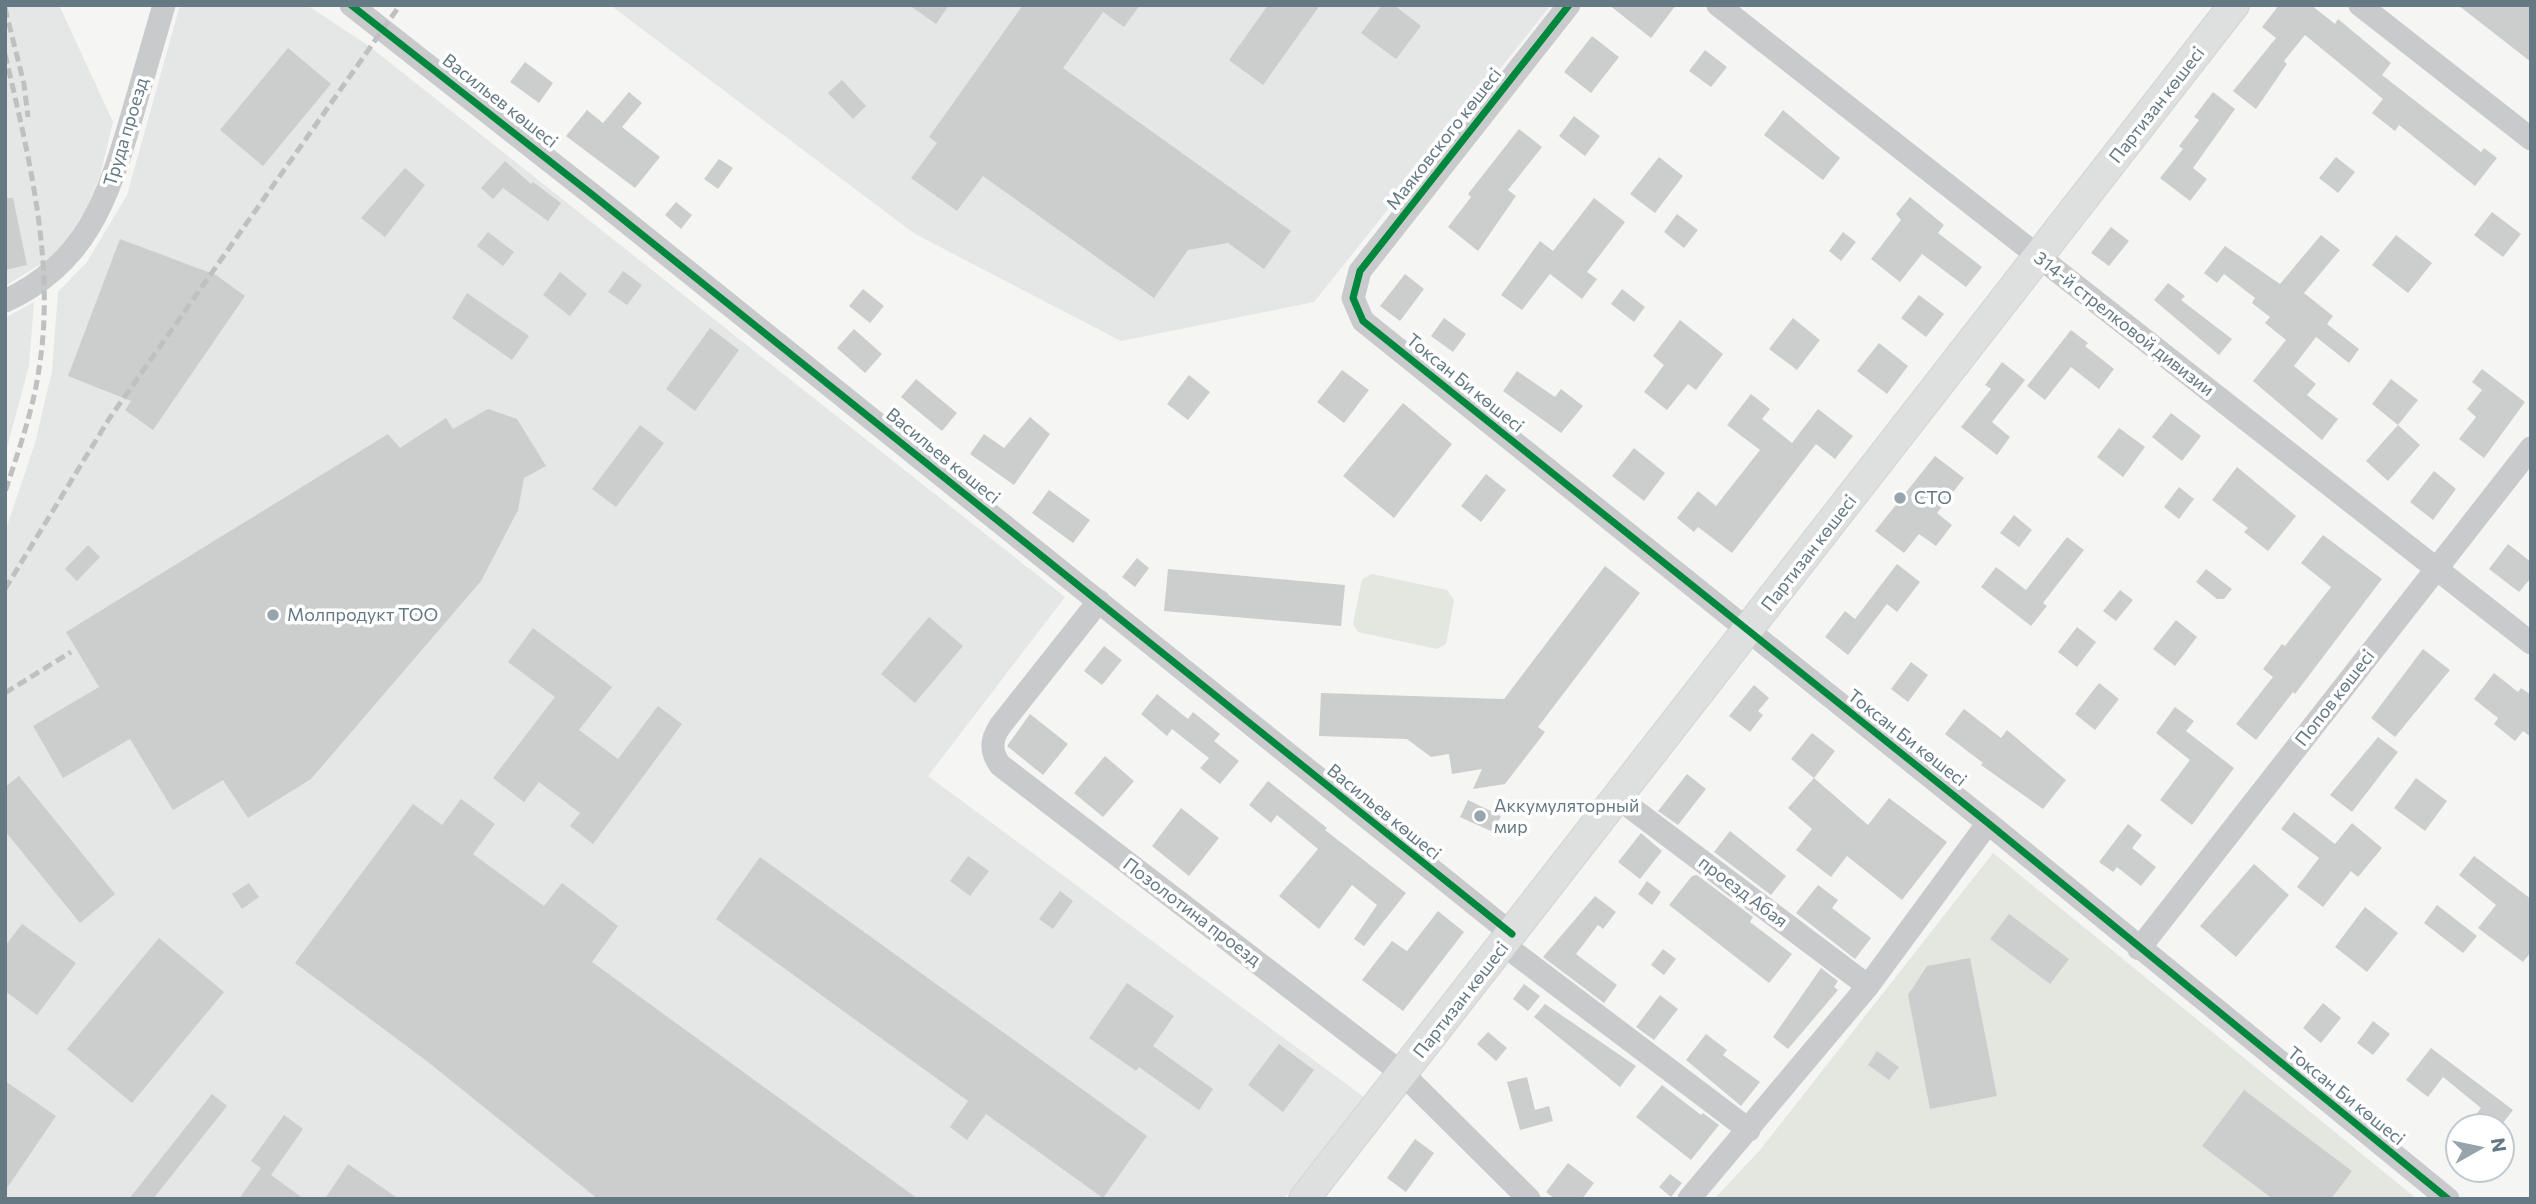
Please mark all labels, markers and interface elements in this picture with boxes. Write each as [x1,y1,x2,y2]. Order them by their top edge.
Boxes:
street label: Партизан көшесі [2105,43,2209,167]
street label: Васильев көшесі [438,49,562,153]
street label: Маяковского көшесі [1382,64,1506,214]
street label: Труда проезд [99,75,153,189]
street label: 314-й стрелковой дивизии [2030,247,2218,401]
street label: Токсан Би көшесі [1402,329,1528,437]
street label: Васильев көшесі [882,403,1004,509]
place label: СТО [1914,487,1952,509]
marker: СТО [1892,490,1908,506]
street label: Партизан көшесі [1757,491,1861,615]
place label: Молпродукт ТОО [287,604,438,626]
marker: Молпродукт ТОО [265,607,281,623]
street label: Попов көшесі [2291,646,2379,750]
street label: Токсан Би көшесі [1843,685,1971,791]
street label: Васильев көшесі [1323,759,1445,865]
place label: Аккумуляторный мир [1494,795,1639,838]
marker: Аккумуляторный мир [1472,808,1488,824]
street label: проезд Абая [1694,852,1792,932]
street label: Позолотина проезд [1119,853,1265,971]
street label: Партизан көшесі [1409,938,1513,1062]
street label: Токсан Би көшесі [2283,1042,2409,1150]
north arrow [2445,1113,2515,1183]
text: N [2487,1136,2512,1154]

